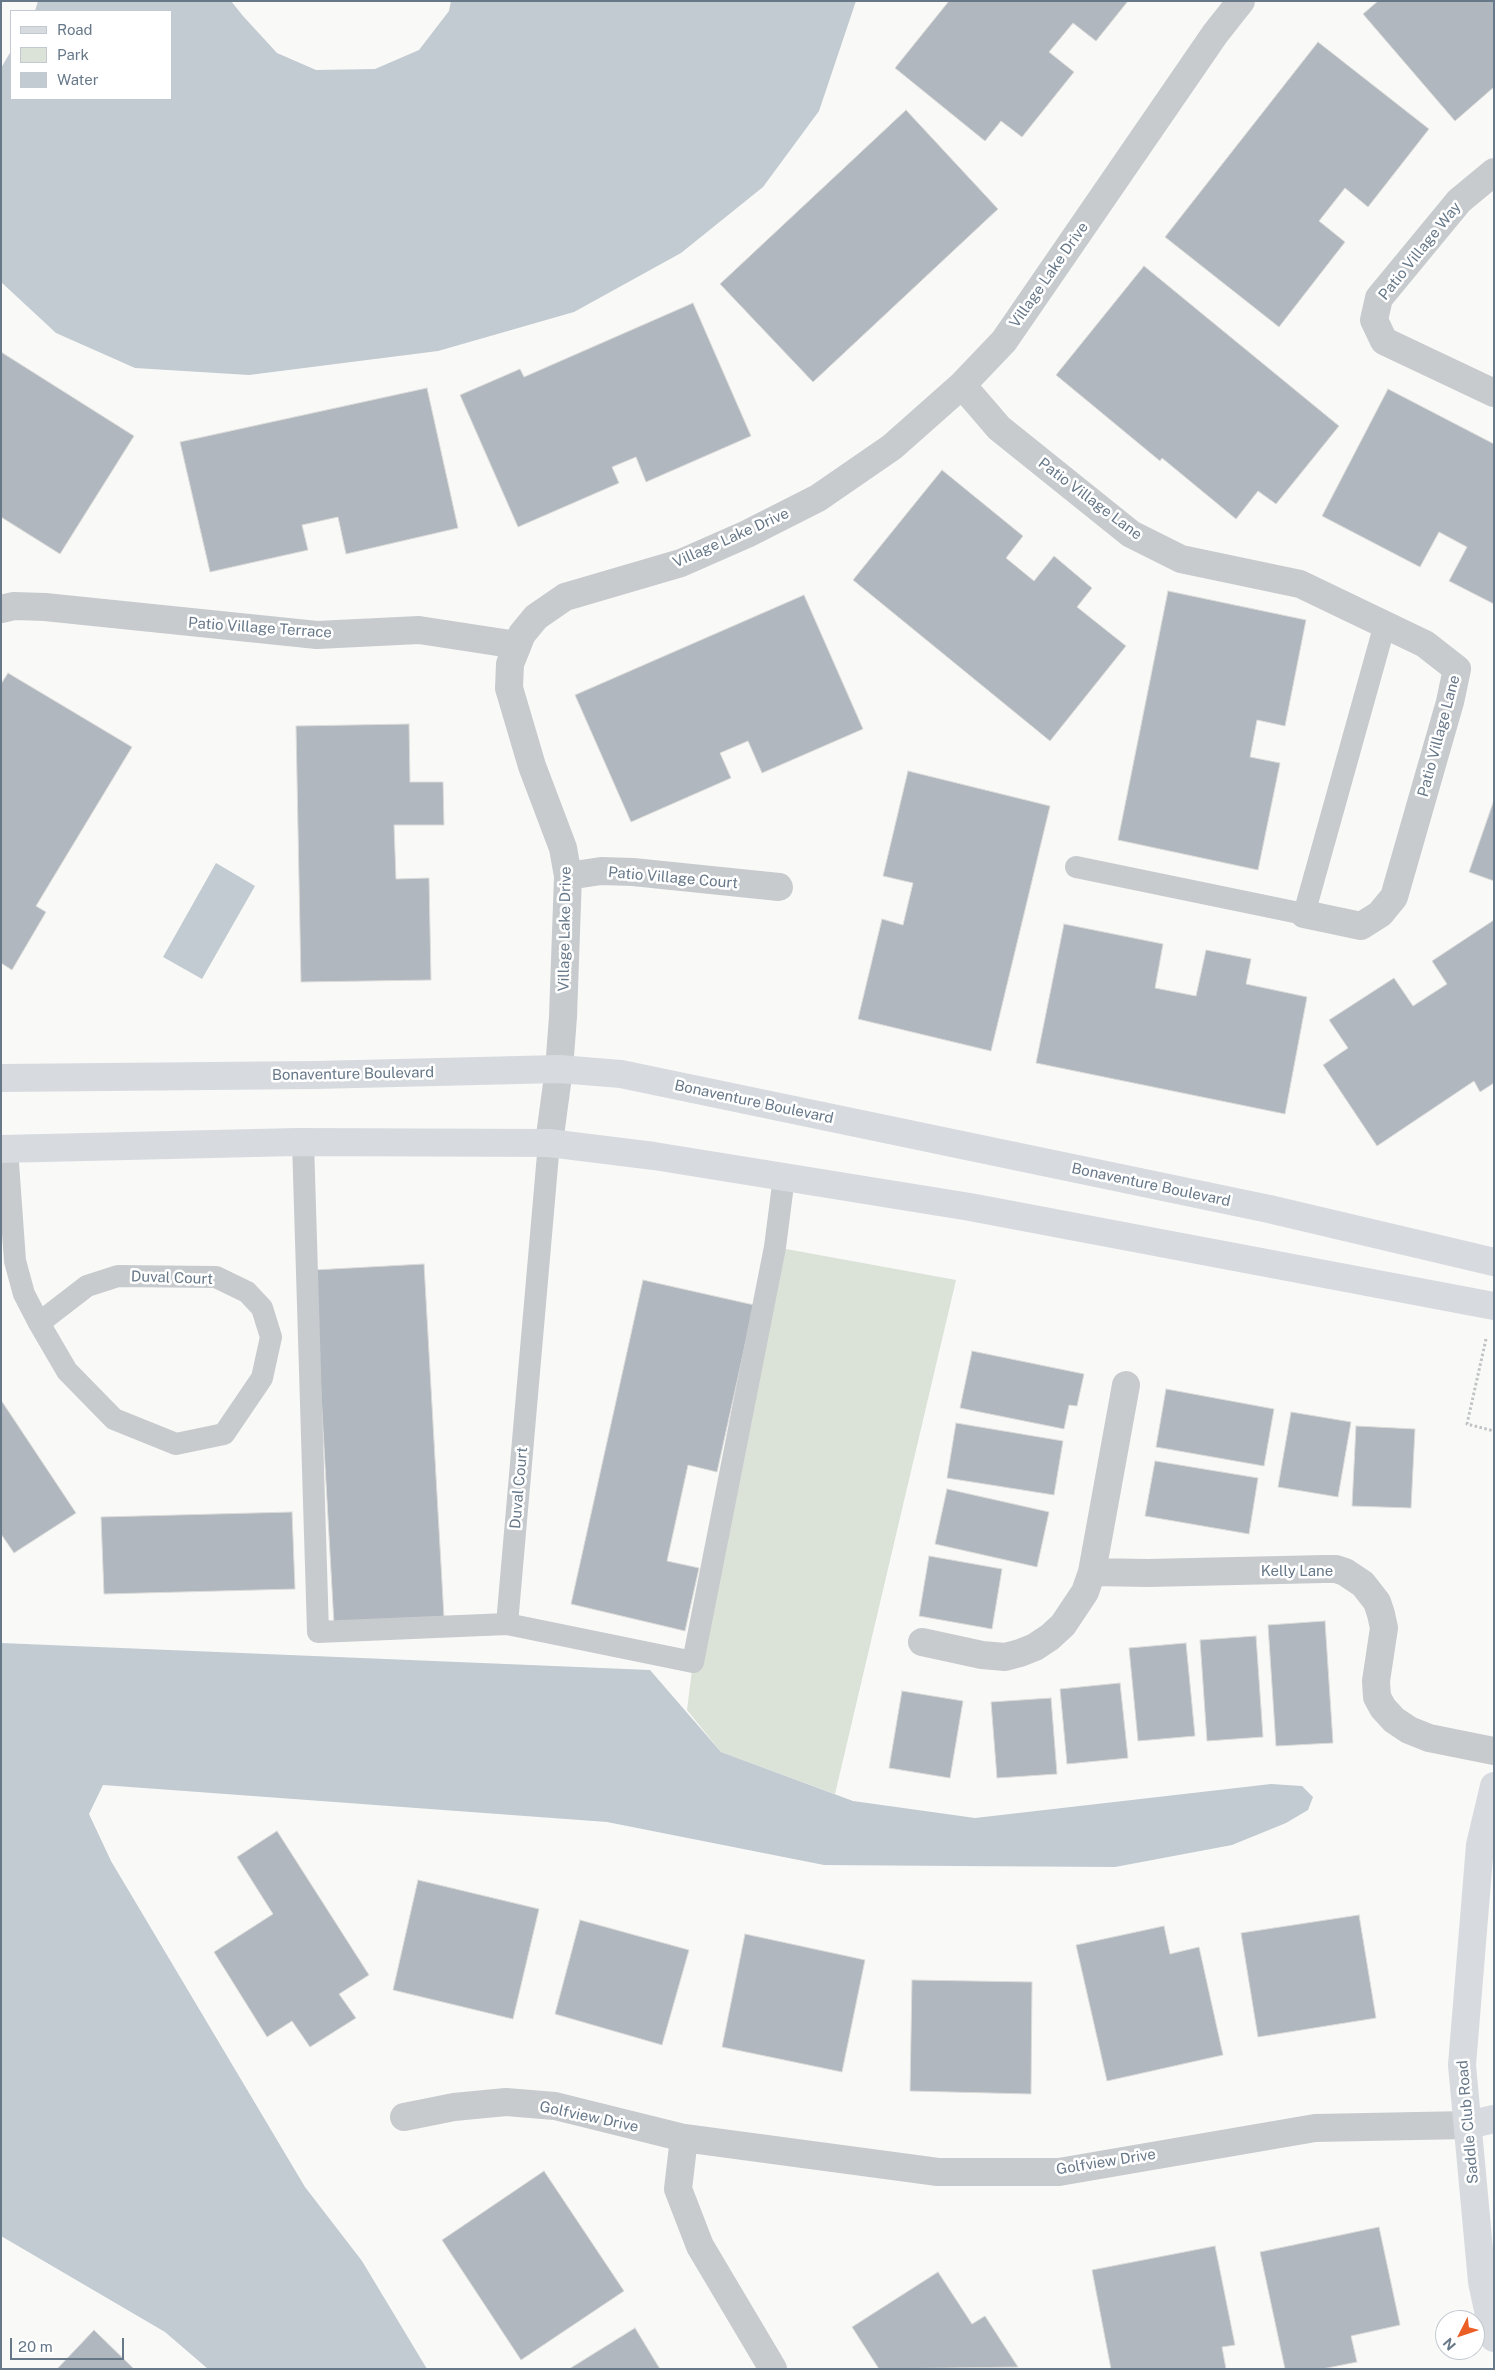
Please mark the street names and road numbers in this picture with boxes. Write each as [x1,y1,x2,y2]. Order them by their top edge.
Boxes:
street label: Patio Village Way [1375,198,1465,304]
street label: Village Lake Drive [1006,219,1092,331]
street label: Patio Village Lane [1035,454,1145,544]
street label: Village Lake Drive [670,504,792,572]
street label: Patio Village Terrace [188,614,332,642]
street label: Patio Village Lane [1414,673,1464,799]
street label: Patio Village Court [607,863,739,893]
street label: Village Lake Drive [555,866,575,992]
street label: Bonaventure Boulevard [272,1064,434,1084]
street label: Bonaventure Boulevard [673,1076,835,1128]
street label: Bonaventure Boulevard [1070,1159,1232,1211]
street label: Duval Court [131,1268,213,1288]
street label: Duval Court [506,1446,532,1530]
street label: Kelly Lane [1261,1562,1333,1580]
street label: Saddle Club Road [1454,2059,1482,2185]
street label: Golfview Drive [538,2098,640,2136]
street label: Golfview Drive [1055,2145,1157,2179]

